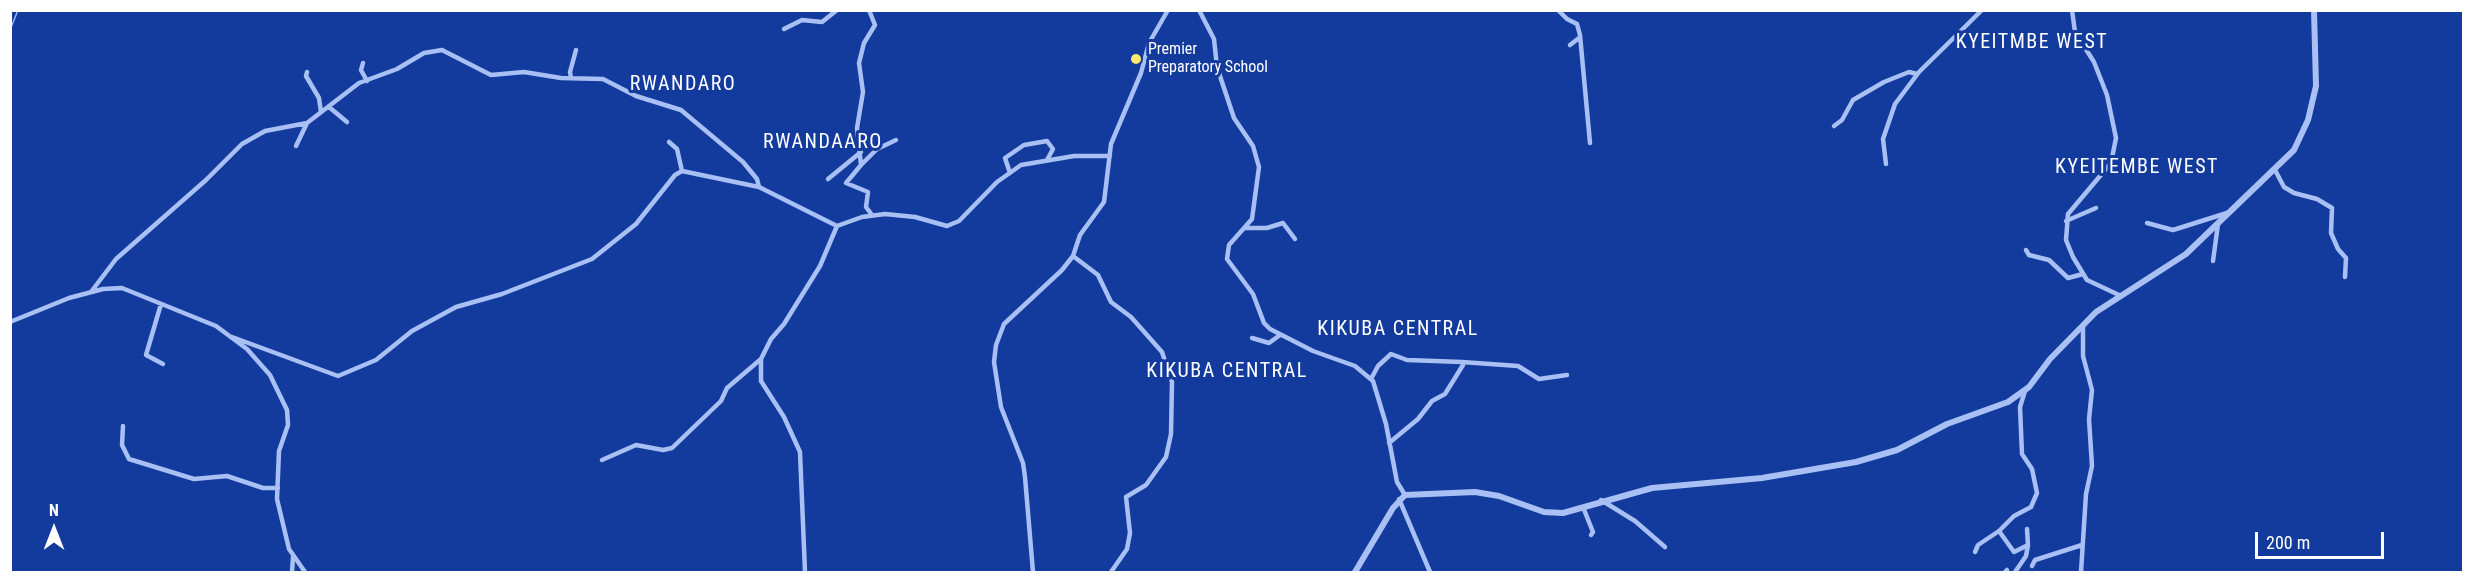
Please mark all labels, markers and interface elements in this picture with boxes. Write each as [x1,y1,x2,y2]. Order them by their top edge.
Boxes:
district label: KYEITMBE WEST [1956,31,2108,55]
place label: Premier Preparatory School [1148,40,1268,78]
marker: Premier Preparatory School [1129,52,1143,66]
district label: RWANDARO [630,73,736,97]
district label: RWANDAARO [763,131,883,155]
district label: KYEITEMBE WEST [2055,156,2219,180]
district label: KIKUBA CENTRAL [1317,318,1479,342]
district label: KIKUBA CENTRAL [1146,360,1308,384]
north arrow [24,499,84,559]
text: N [49,501,59,520]
scale bar [2258,520,2387,558]
text: 200 m [2266,532,2310,553]

